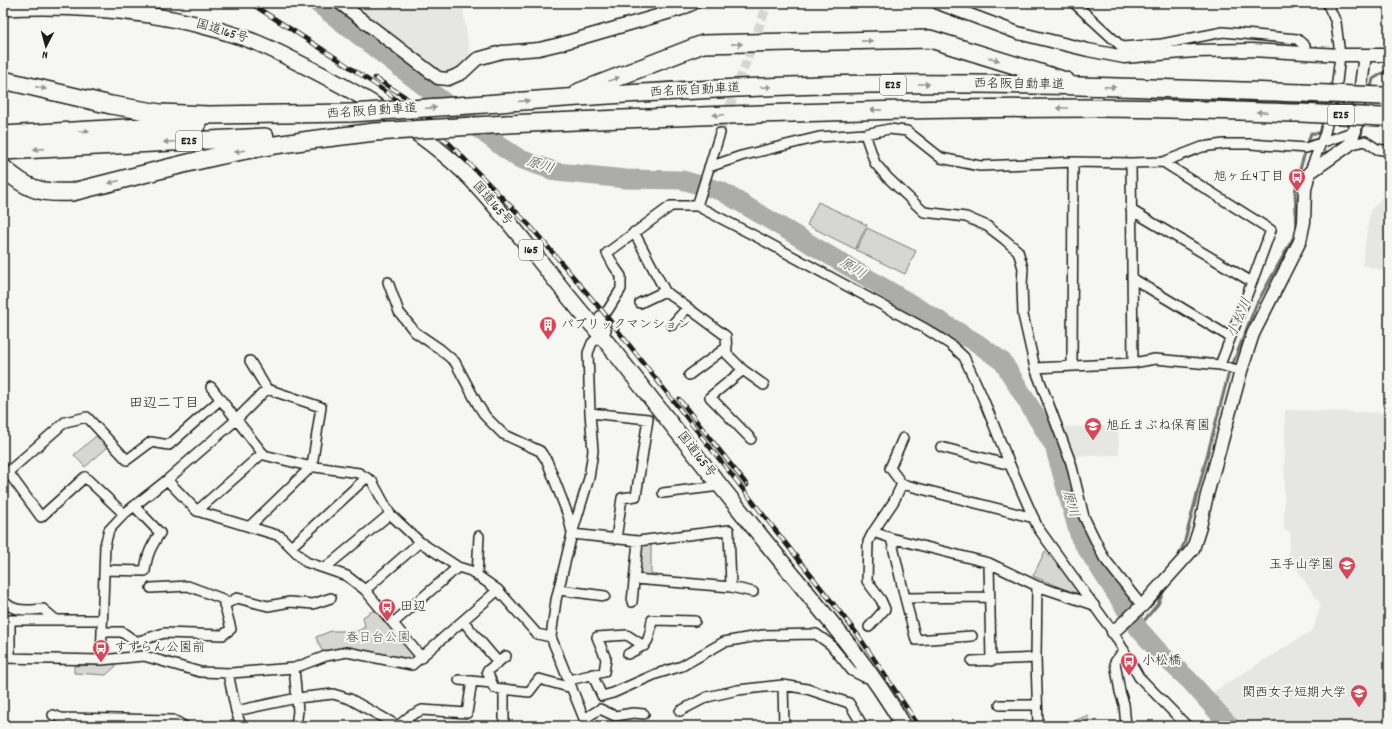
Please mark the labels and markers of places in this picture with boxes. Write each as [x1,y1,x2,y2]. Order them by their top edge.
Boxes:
bus stop icon: 旭ヶ丘4丁目 [1287,167,1307,192]
place label: 旭ヶ丘4丁目 [1214,168,1284,187]
building icon: パブリックマンション [538,315,558,340]
place label: パブリックマンション [561,316,690,335]
school or university icon: 旭丘まぶね保育園 [1083,416,1103,441]
place label: 旭丘まぶね保育園 [1106,417,1210,436]
school or university icon: 玉手山学園 [1337,555,1357,580]
place label: 玉手山学園 [1269,556,1334,575]
bus stop icon: 田辺 [377,597,397,622]
place label: 田辺 [400,598,426,617]
bus stop icon: すずらん公園前 [91,638,111,663]
place label: すずらん公園前 [114,639,205,658]
bus stop icon: 小松橋 [1119,651,1139,676]
place label: 小松橋 [1142,652,1181,671]
school or university icon: 関西女子短期大学 [1349,683,1369,708]
place label: 関西女子短期大学 [1242,684,1346,703]

